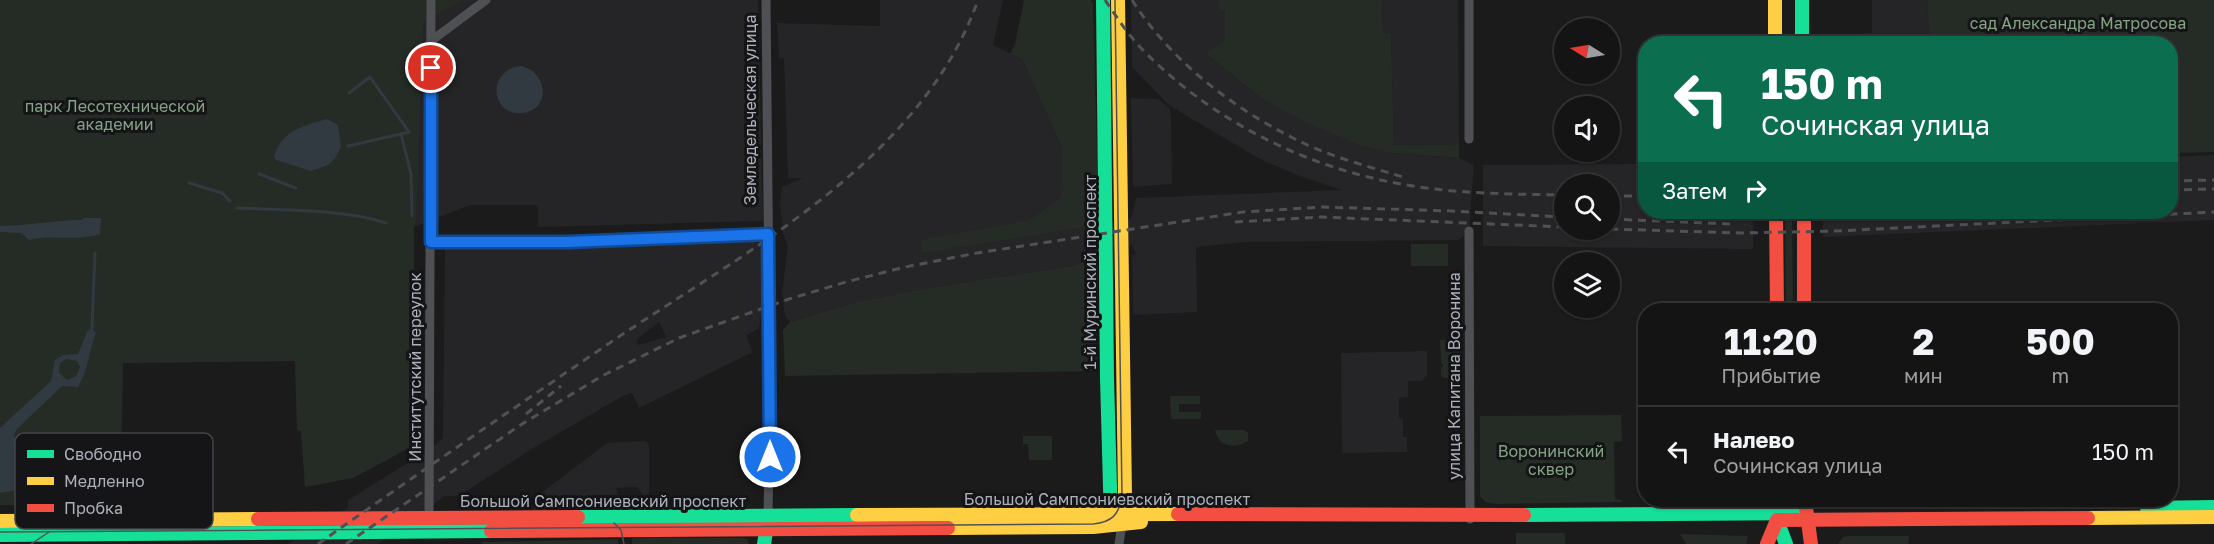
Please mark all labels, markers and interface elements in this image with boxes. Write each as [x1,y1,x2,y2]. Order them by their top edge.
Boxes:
park label: cад Александра Матросова [1970,13,2186,33]
street label: Земледельческая улица [740,14,760,206]
north arrow [1554,18,1620,84]
map controls [1554,18,1620,318]
pin [405,42,456,93]
icon: arrive [414,51,447,84]
text: 150 m [1761,58,1883,108]
icon: left [1662,60,1740,138]
park label: парк Лесотехнической академии [25,96,205,134]
button: sound [1554,96,1620,162]
text: Сочинская улица [1761,109,1990,141]
street label: 1-й Муринский проспект [1080,174,1100,369]
button: search [1554,174,1620,240]
icon: right [1739,174,1772,207]
text: Затем [1662,177,1727,204]
button: layers [1554,252,1620,318]
street label: Институтский переулок [405,272,425,462]
street label: улица Капитана Воронина [1444,272,1464,480]
text: 11:20 [1724,320,1818,363]
text: 2 [1912,320,1934,363]
text: 500 [2026,320,2095,363]
text: Прибытие [1721,363,1821,387]
text: мин [1904,363,1943,387]
text: m [2052,363,2069,387]
position arrow [738,425,802,489]
text: Налево [1713,426,1795,453]
legend [15,433,213,529]
icon: left [1662,435,1695,468]
text: 150 m [2092,438,2154,465]
park label: Воронинский сквер [1498,441,1604,479]
text: Свободно [64,444,142,464]
text: Сочинская улица [1713,453,1883,477]
text: Медленно [64,471,145,491]
street label: Большой Сампсониевский проспект [964,489,1250,509]
street label: Большой Сампсониевский проспект [460,491,746,511]
text: Пробка [64,498,123,518]

